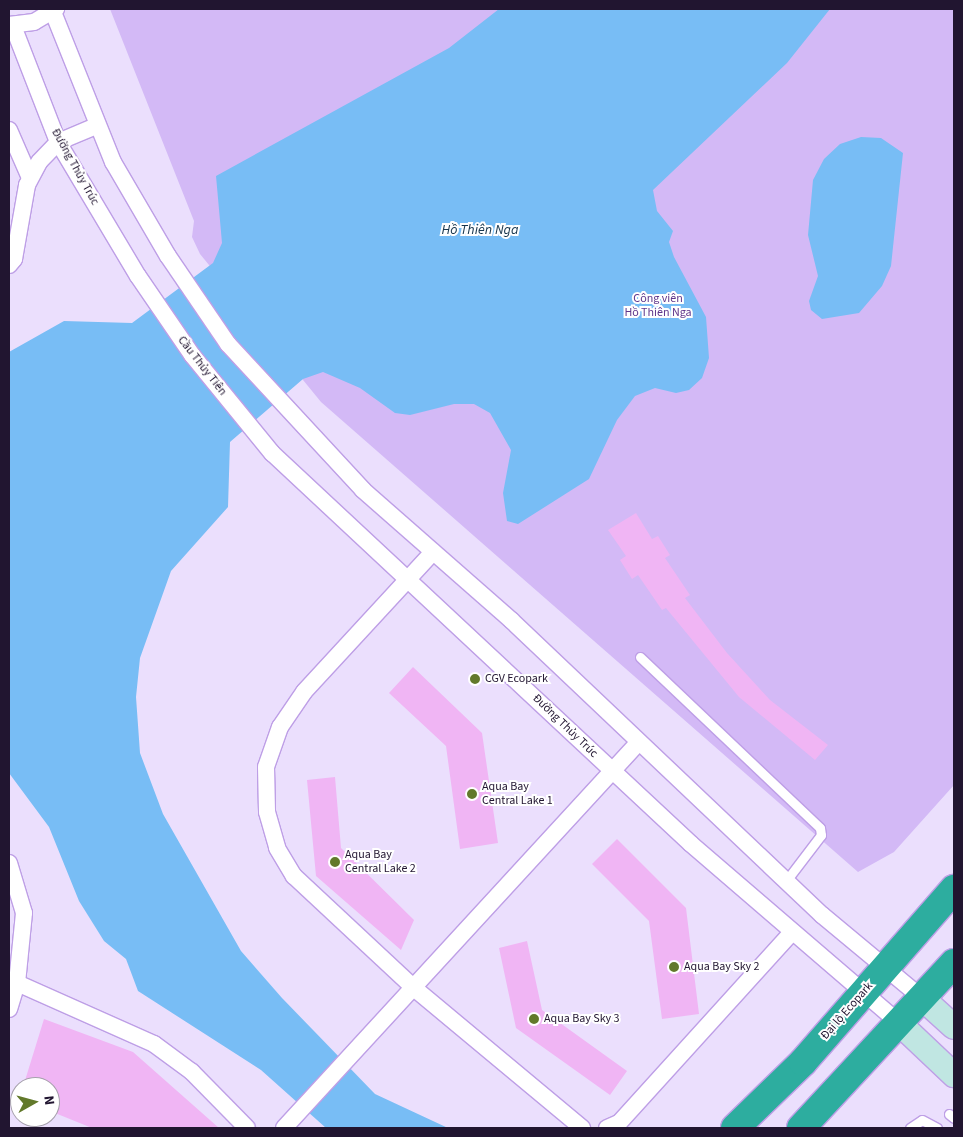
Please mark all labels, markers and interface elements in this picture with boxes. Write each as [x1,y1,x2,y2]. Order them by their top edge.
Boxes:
street label: Đường Thủy Trúc [48,126,102,208]
water label: Hồ Thiên Nga [442,222,518,238]
park label: Công viên Hồ Thiên Nga [624,292,692,320]
street label: Cầu Thủy Tiên [174,334,230,398]
place label: CGV Ecopark [485,672,548,686]
marker: CGV Ecopark [469,673,481,685]
street label: Đường Thủy Trúc [529,691,601,761]
place label: Aqua Bay Central Lake 1 [482,780,553,808]
marker: Aqua Bay Central Lake 1 [466,788,478,800]
place label: Aqua Bay Central Lake 2 [345,848,416,876]
marker: Aqua Bay Central Lake 2 [329,856,341,868]
place label: Aqua Bay Sky 2 [684,960,760,974]
marker: Aqua Bay Sky 2 [668,961,680,973]
street label: Đại lộ Ecopark [818,979,876,1043]
place label: Aqua Bay Sky 3 [544,1012,620,1026]
marker: Aqua Bay Sky 3 [528,1013,540,1025]
north arrow [10,1077,60,1127]
text: N [38,1094,59,1106]

